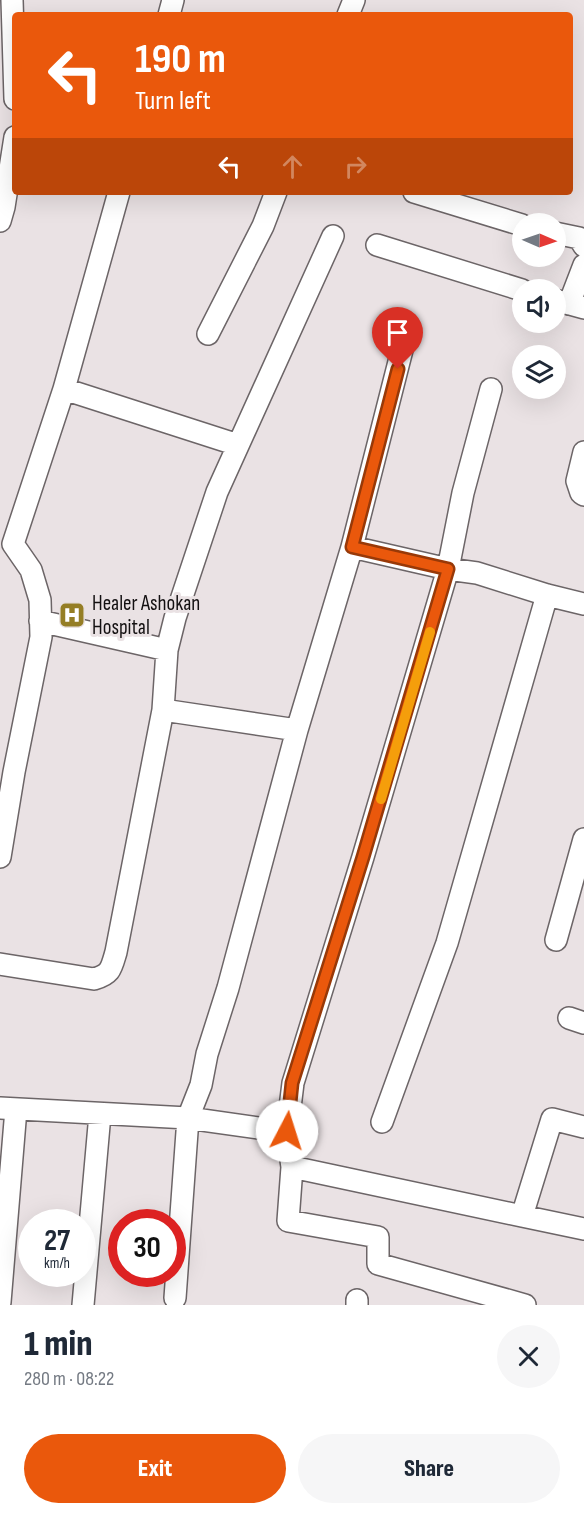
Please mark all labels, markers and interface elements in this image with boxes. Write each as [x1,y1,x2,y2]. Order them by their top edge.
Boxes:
text: 190 m [135,34,226,85]
icon: left [36,36,114,114]
text: Turn left [135,85,211,117]
icon: left [213,150,246,183]
icon: ahead [276,150,309,183]
icon: right [339,150,372,183]
north arrow [512,213,566,267]
map controls [512,213,566,399]
button: sound [512,279,566,333]
pin [372,307,423,369]
icon: arrive [381,316,414,349]
button: layers [512,345,566,399]
place label: Healer Ashokan Hospital [92,591,200,640]
hospital icon: Healer Ashokan Hospital [57,600,87,630]
position arrow [255,1099,319,1163]
speed limit sign: 30 [108,1209,186,1287]
text: 27 [44,1223,70,1259]
text: km/h [44,1254,70,1273]
text: 1 min [24,1323,92,1366]
button: close [497,1325,560,1388]
text: 280 m · 08:22 [24,1367,114,1391]
button: Exit [24,1434,286,1503]
button: Share [298,1434,560,1503]

